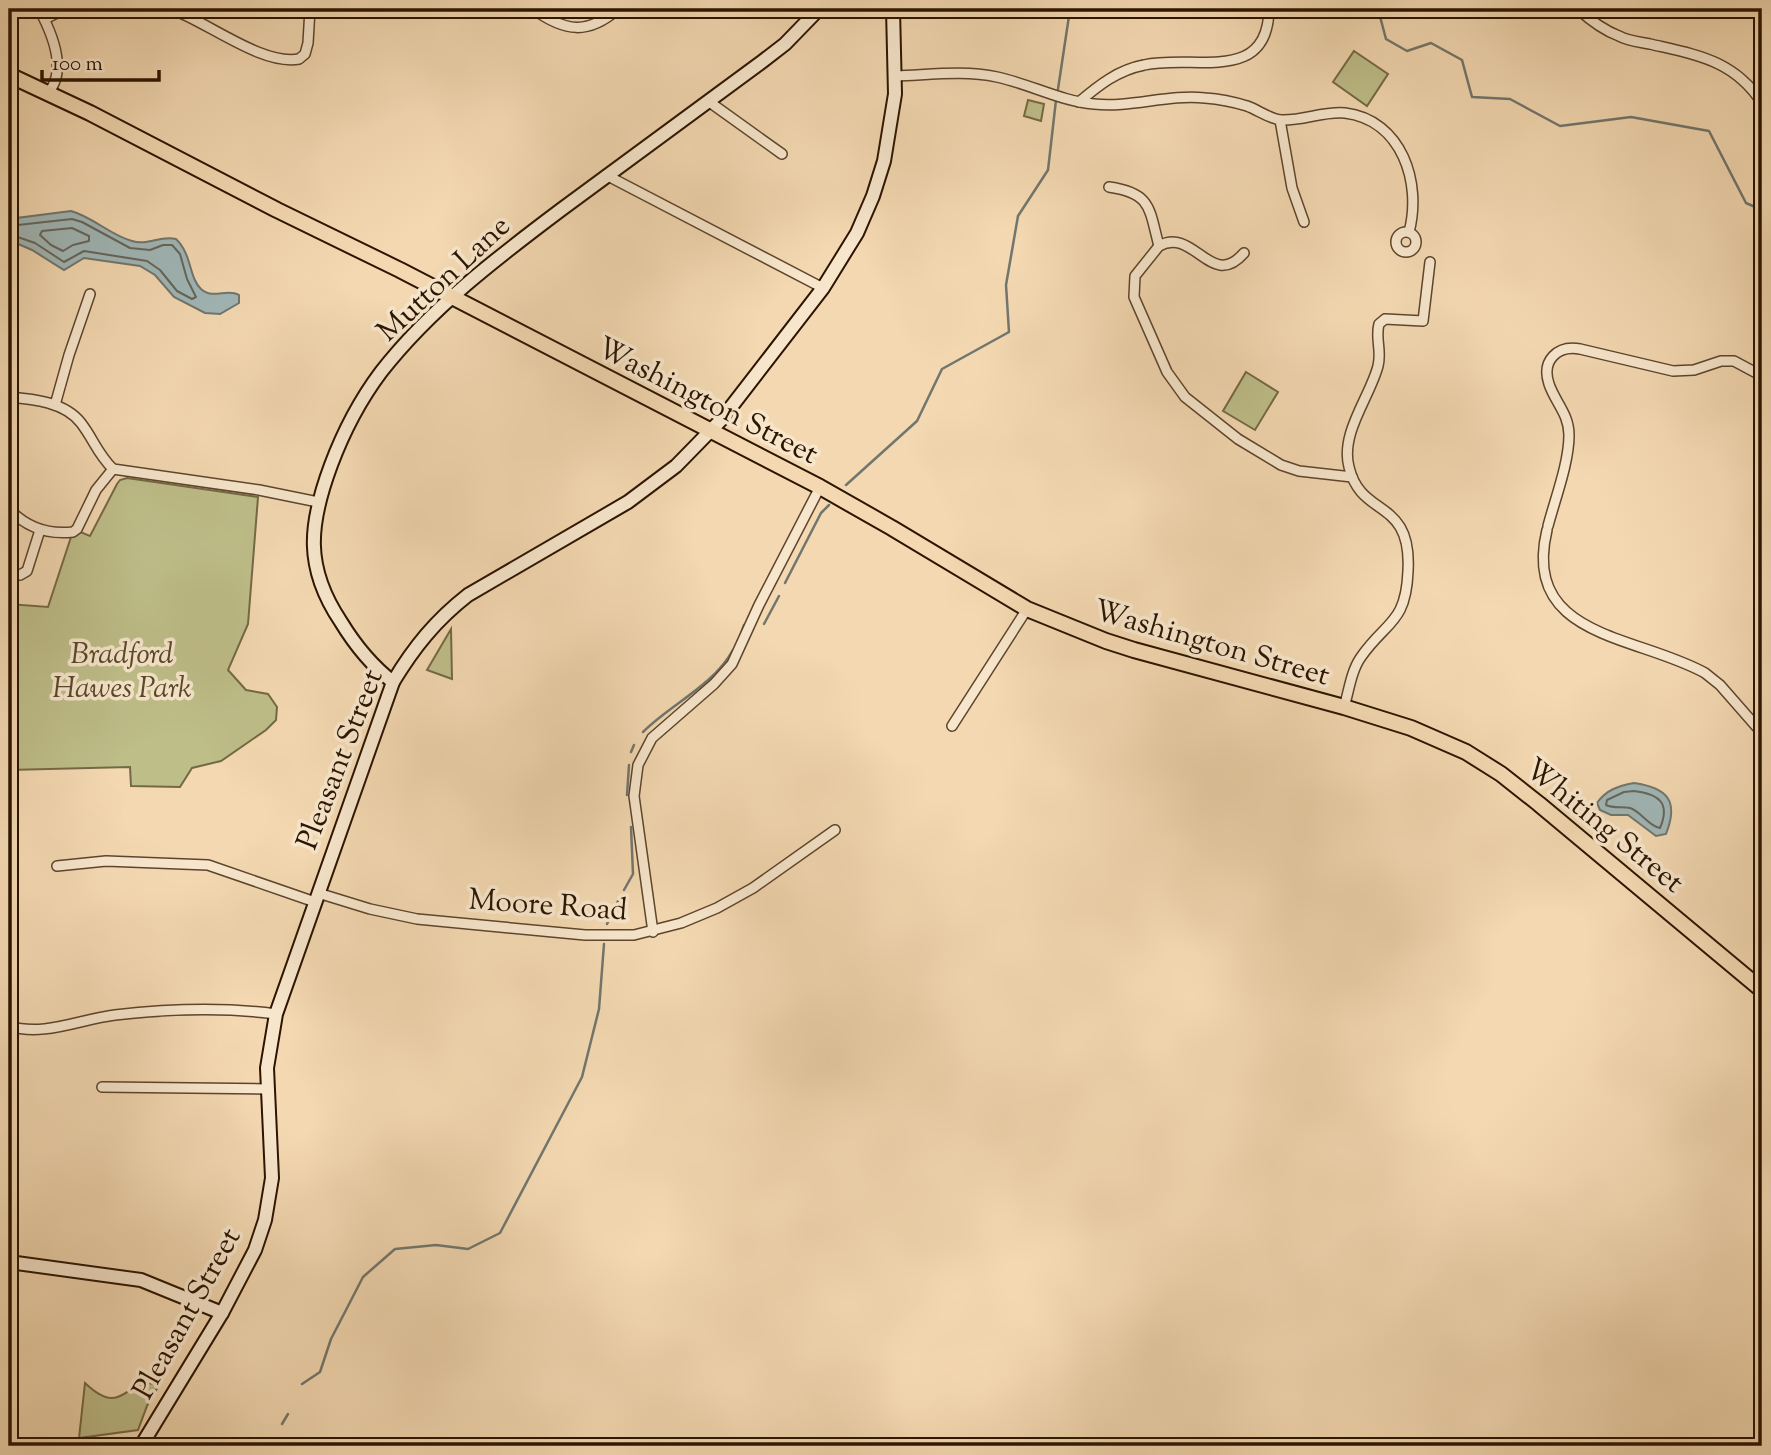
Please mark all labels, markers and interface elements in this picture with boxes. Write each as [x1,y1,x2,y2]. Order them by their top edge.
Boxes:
scale bar [42,38,159,82]
text: 100 m [52,50,103,80]
street label: Mutton Lane [368,207,521,353]
street label: Washington Street [589,328,825,477]
street label: Washington Street [1088,590,1334,699]
park label: Bradford Hawes Park [52,634,192,711]
street label: Pleasant Street [287,664,395,856]
street label: Whiting Street [1515,749,1692,905]
street label: Moore Road [467,880,629,933]
street label: Pleasant Street [123,1221,253,1408]

